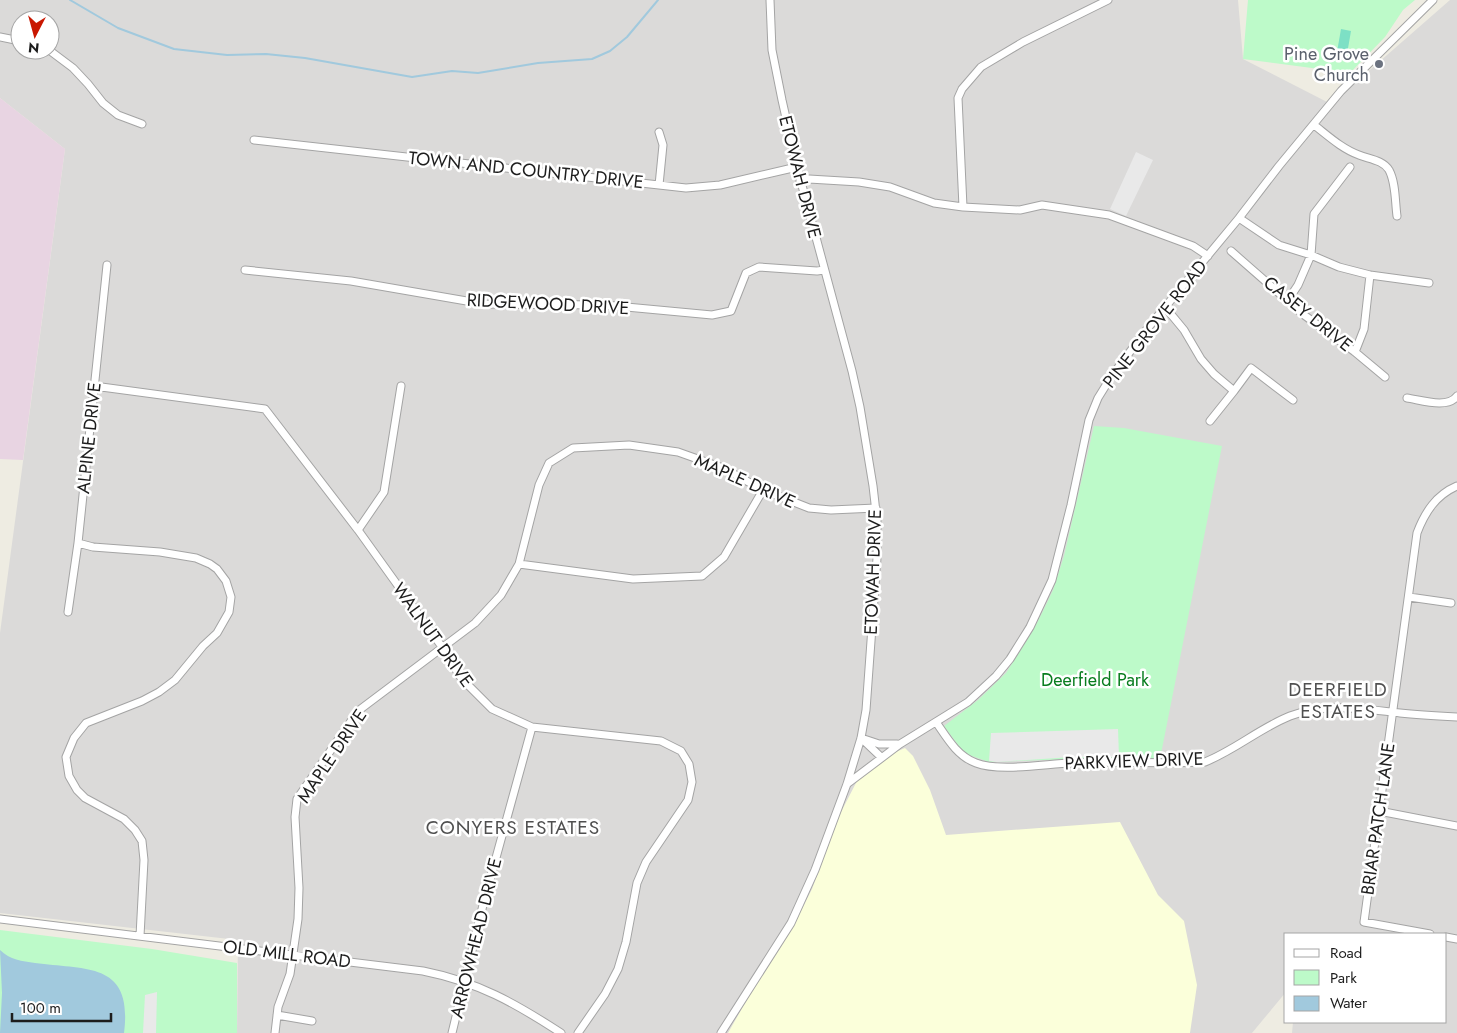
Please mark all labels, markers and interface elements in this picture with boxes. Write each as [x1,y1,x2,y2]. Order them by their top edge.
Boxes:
north arrow [10,10,60,60]
text: N [27,37,40,58]
place label: Pine Grove Church [1284,41,1369,88]
marker: Pine Grove Church [1373,58,1385,70]
street label: ETOWAH DRIVE [772,113,828,241]
street label: TOWN AND COUNTRY DRIVE [407,145,645,195]
street label: PINE GROVE ROAD [1097,254,1213,394]
street label: CASEY DRIVE [1258,270,1358,358]
street label: RIDGEWOOD DRIVE [466,287,630,321]
street label: ALPINE DRIVE [70,381,108,495]
street label: MAPLE DRIVE [690,447,800,515]
street label: ETOWAH DRIVE [858,509,888,635]
street label: WALNUT DRIVE [386,577,480,693]
park label: Deerfield Park [1041,667,1149,693]
district label: DEERFIELD ESTATES [1288,676,1388,725]
street label: MAPLE DRIVE [291,704,373,808]
street label: BRIAR PATCH LANE [1354,741,1402,897]
street label: PARKVIEW DRIVE [1064,746,1204,776]
district label: CONYERS ESTATES [426,814,600,841]
street label: ARROWHEAD DRIVE [444,855,508,1021]
street label: OLD MILL ROAD [222,933,352,975]
legend [1284,933,1447,1023]
text: Road [1330,942,1362,964]
text: Park [1330,967,1357,989]
scale bar [12,990,111,1022]
text: Water [1330,992,1368,1014]
text: 100 m [20,997,61,1019]

